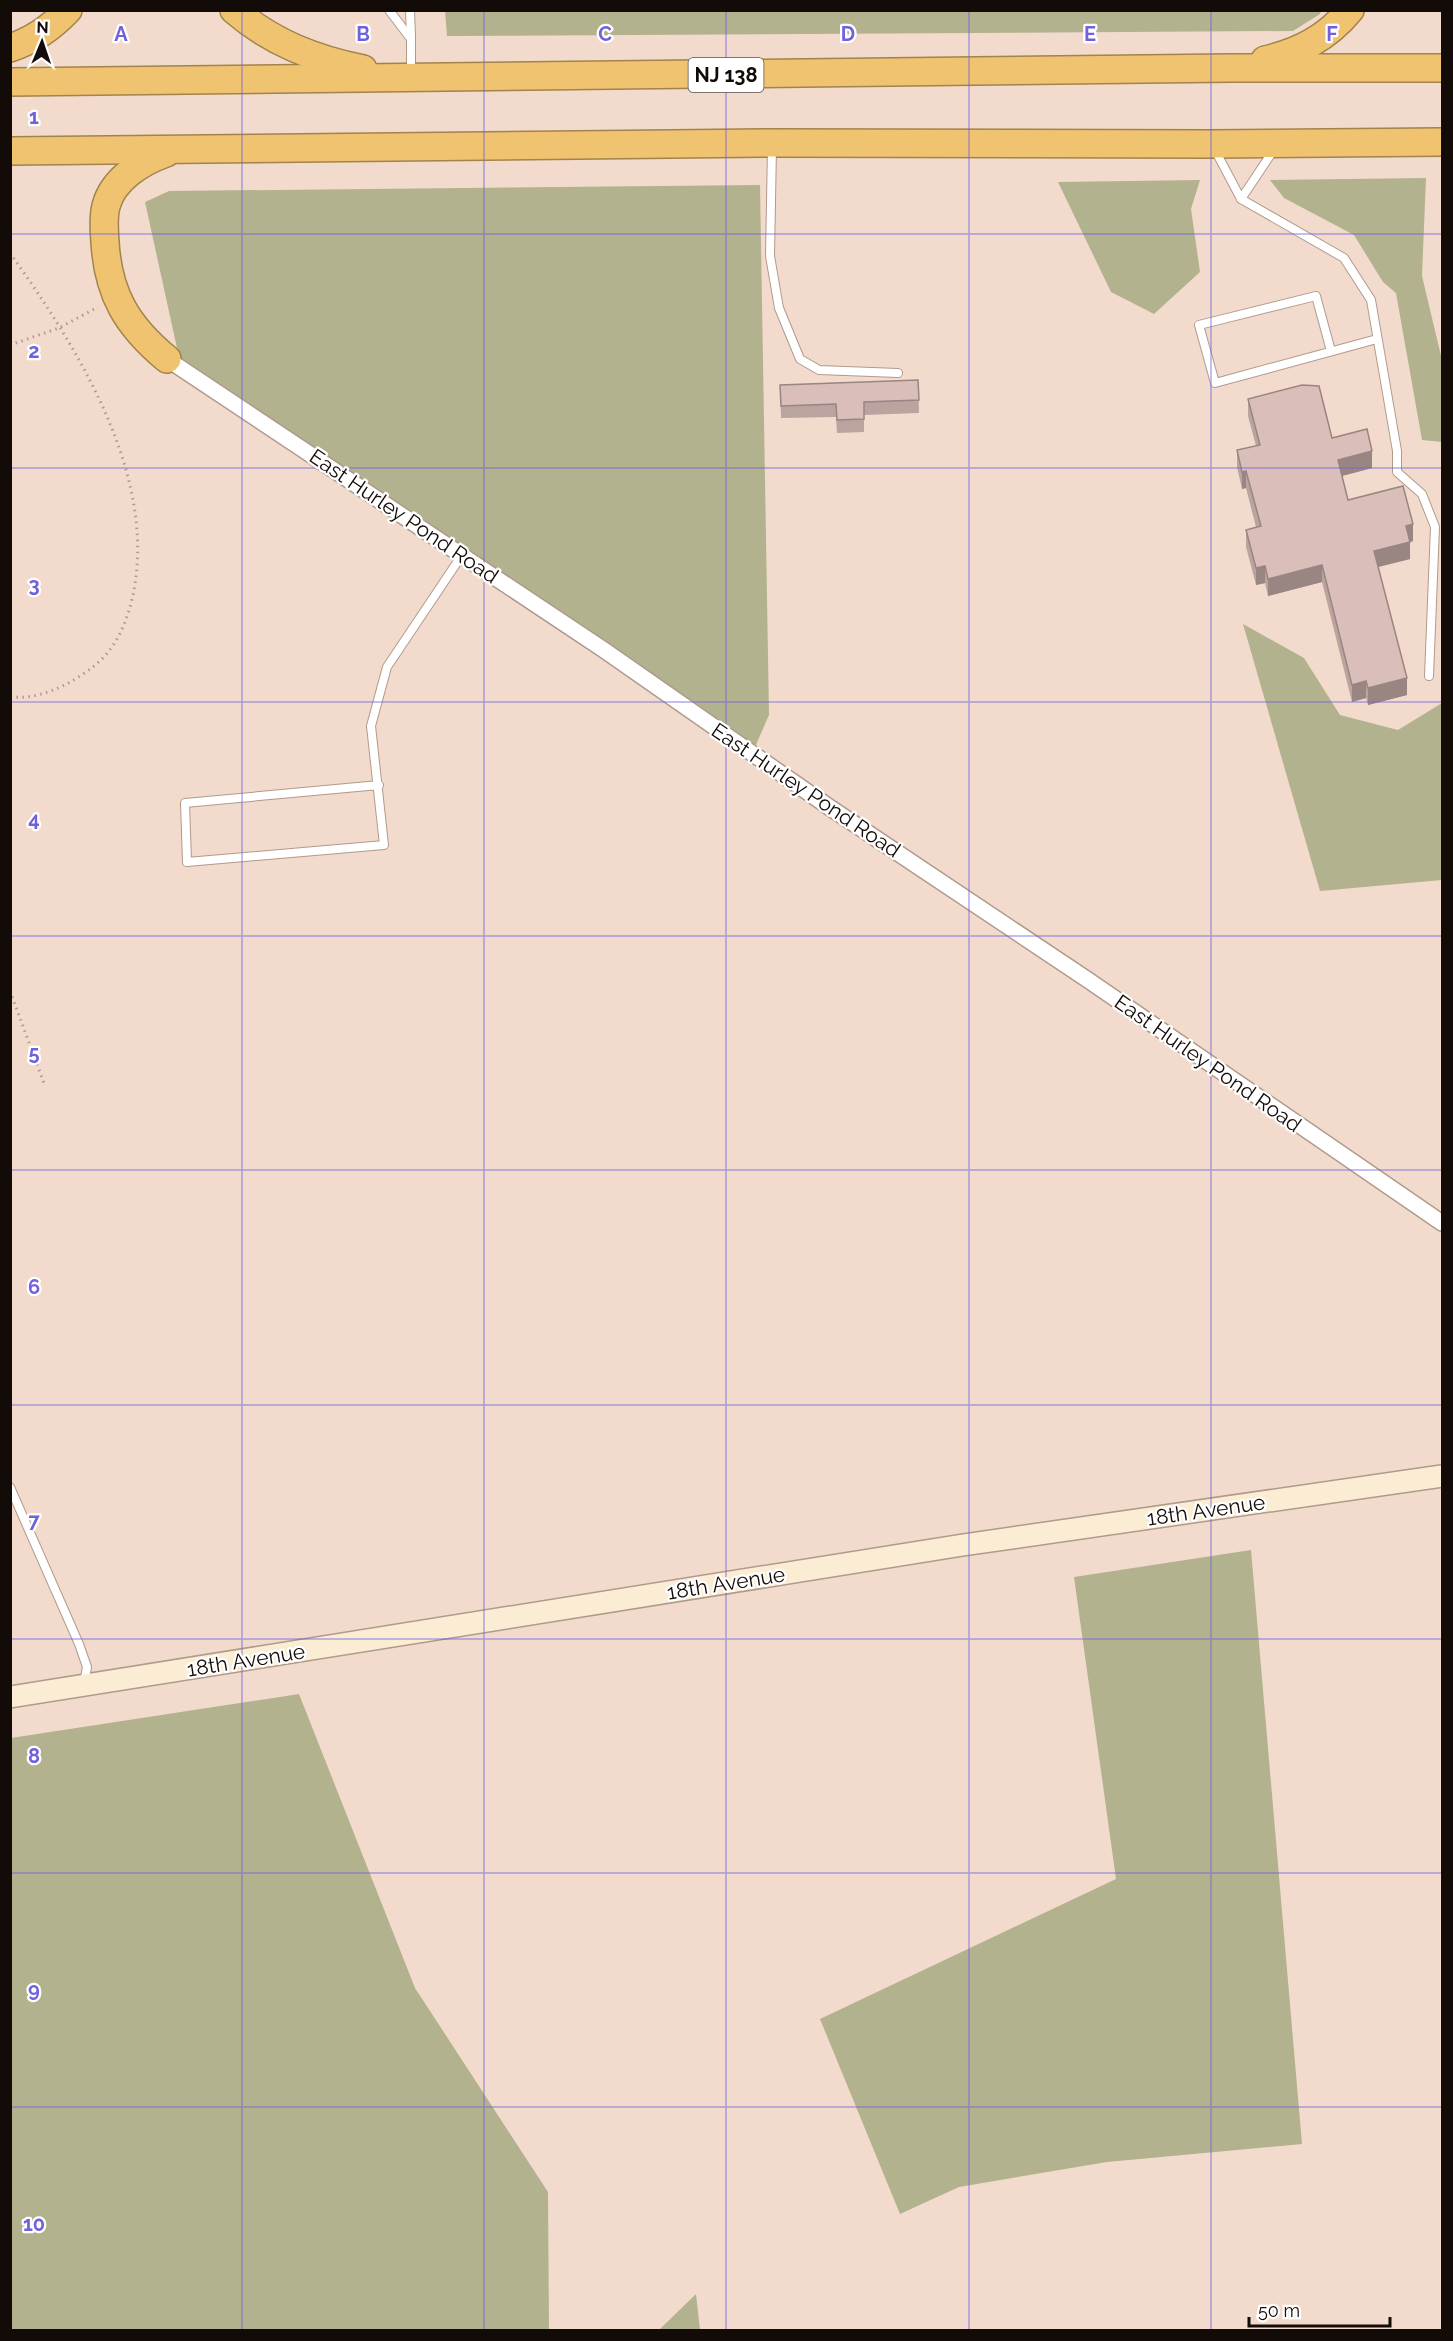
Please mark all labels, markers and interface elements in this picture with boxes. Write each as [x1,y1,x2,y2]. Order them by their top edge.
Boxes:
north arrow [12,12,72,72]
text: N [36,18,49,37]
text: A [114,22,128,46]
text: B [356,22,370,46]
text: C [598,22,612,46]
text: D [841,22,855,46]
text: E [1084,22,1096,46]
text: F [1326,22,1338,46]
road number: NJ 138 [688,58,764,92]
text: 1 [29,105,39,129]
text: 2 [28,339,40,363]
street label: East Hurley Pond Road [305,443,503,589]
text: 3 [28,573,40,597]
street label: East Hurley Pond Road [707,717,905,863]
text: 4 [28,807,40,831]
street label: East Hurley Pond Road [1110,989,1306,1137]
text: 5 [28,1041,40,1065]
text: 6 [28,1275,40,1299]
street label: 18th Avenue [1145,1489,1267,1531]
text: 7 [28,1509,40,1533]
street label: 18th Avenue [665,1561,787,1605]
street label: 18th Avenue [185,1638,307,1682]
text: 8 [28,1744,40,1768]
text: 9 [28,1978,40,2002]
text: 10 [23,2212,45,2236]
scale bar [1249,2290,1390,2328]
text: 50 m [1258,2300,1300,2321]

